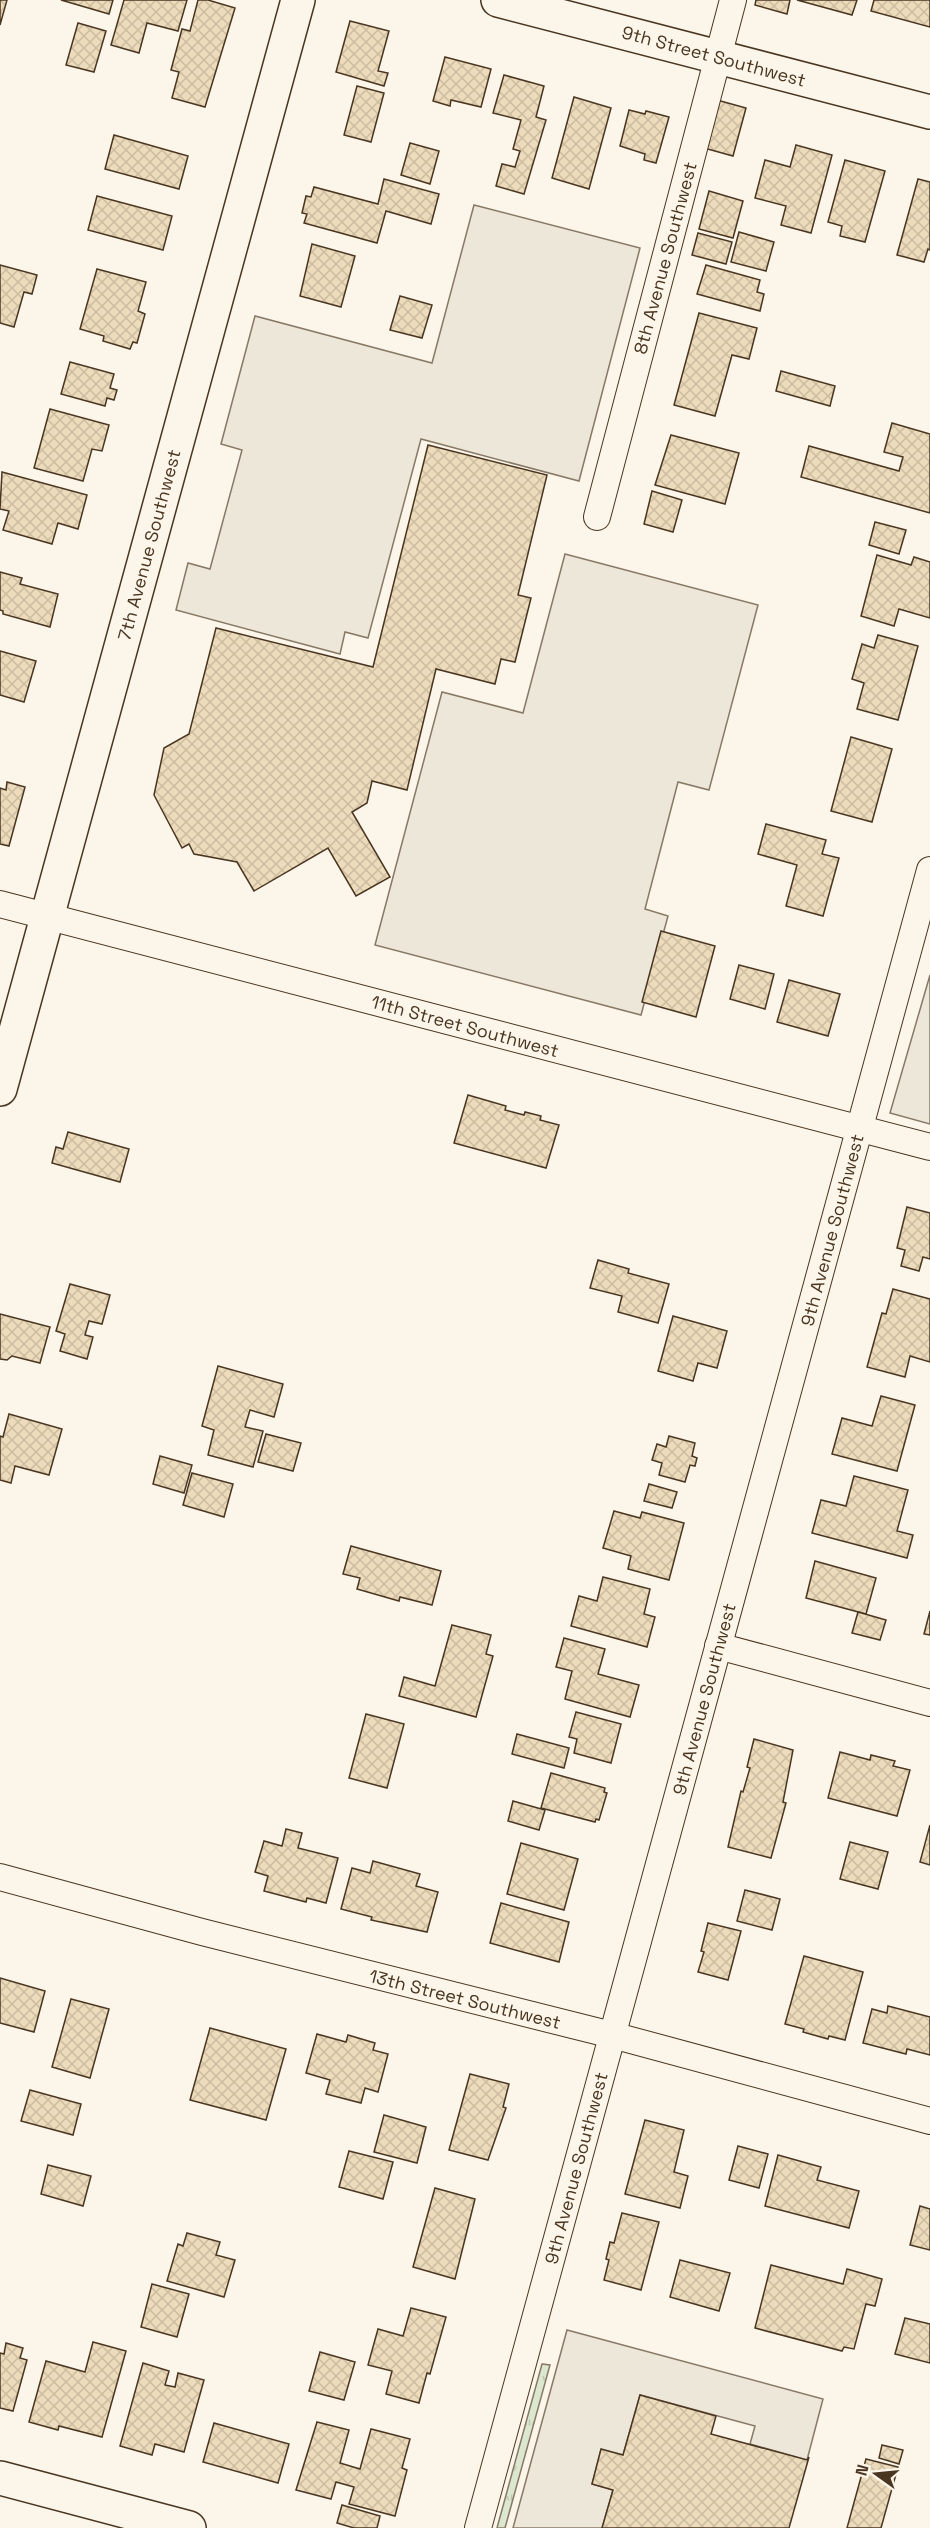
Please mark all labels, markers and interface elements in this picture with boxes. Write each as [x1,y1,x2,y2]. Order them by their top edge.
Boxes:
street label: 9th Street Southwest [620,20,808,92]
street label: 8th Avenue Southwest [628,159,702,357]
street label: 7th Avenue Southwest [112,447,186,643]
street label: 11th Street Southwest [369,990,561,1062]
street label: 9th Avenue Southwest [795,1132,869,1328]
street label: 9th Avenue Southwest [667,1601,741,1797]
street label: 13th Street Southwest [367,1964,563,2034]
street label: 9th Avenue Southwest [539,2070,613,2266]
north arrow [846,2444,906,2504]
text: N [850,2462,874,2478]

